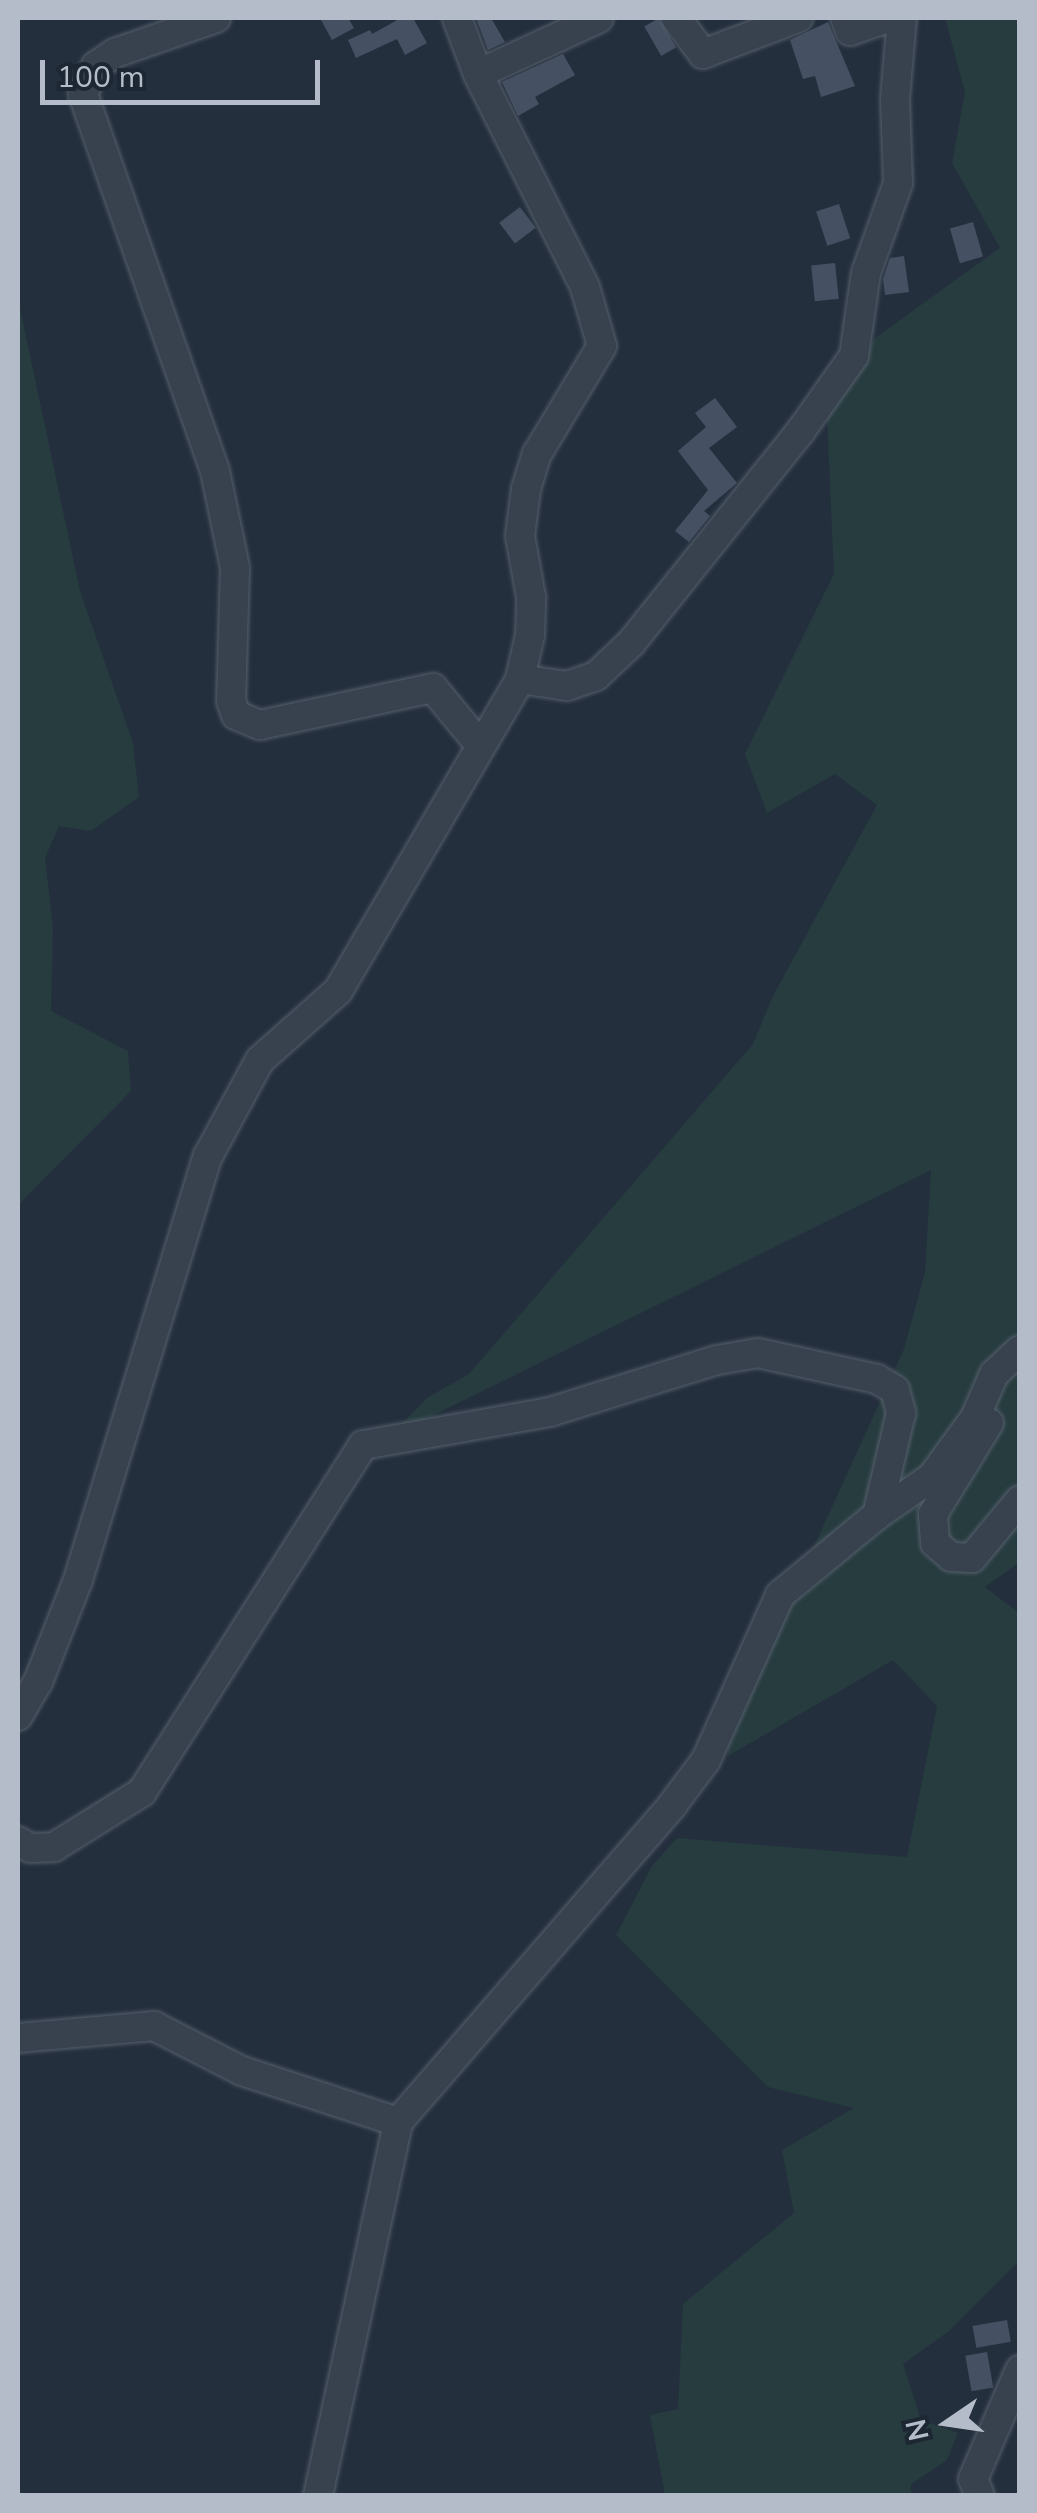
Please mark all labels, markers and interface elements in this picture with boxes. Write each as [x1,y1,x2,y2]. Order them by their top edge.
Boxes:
scale bar [45,40,325,102]
text: 100 m [57,57,144,98]
north arrow [897,2373,997,2473]
text: N [897,2415,939,2444]

